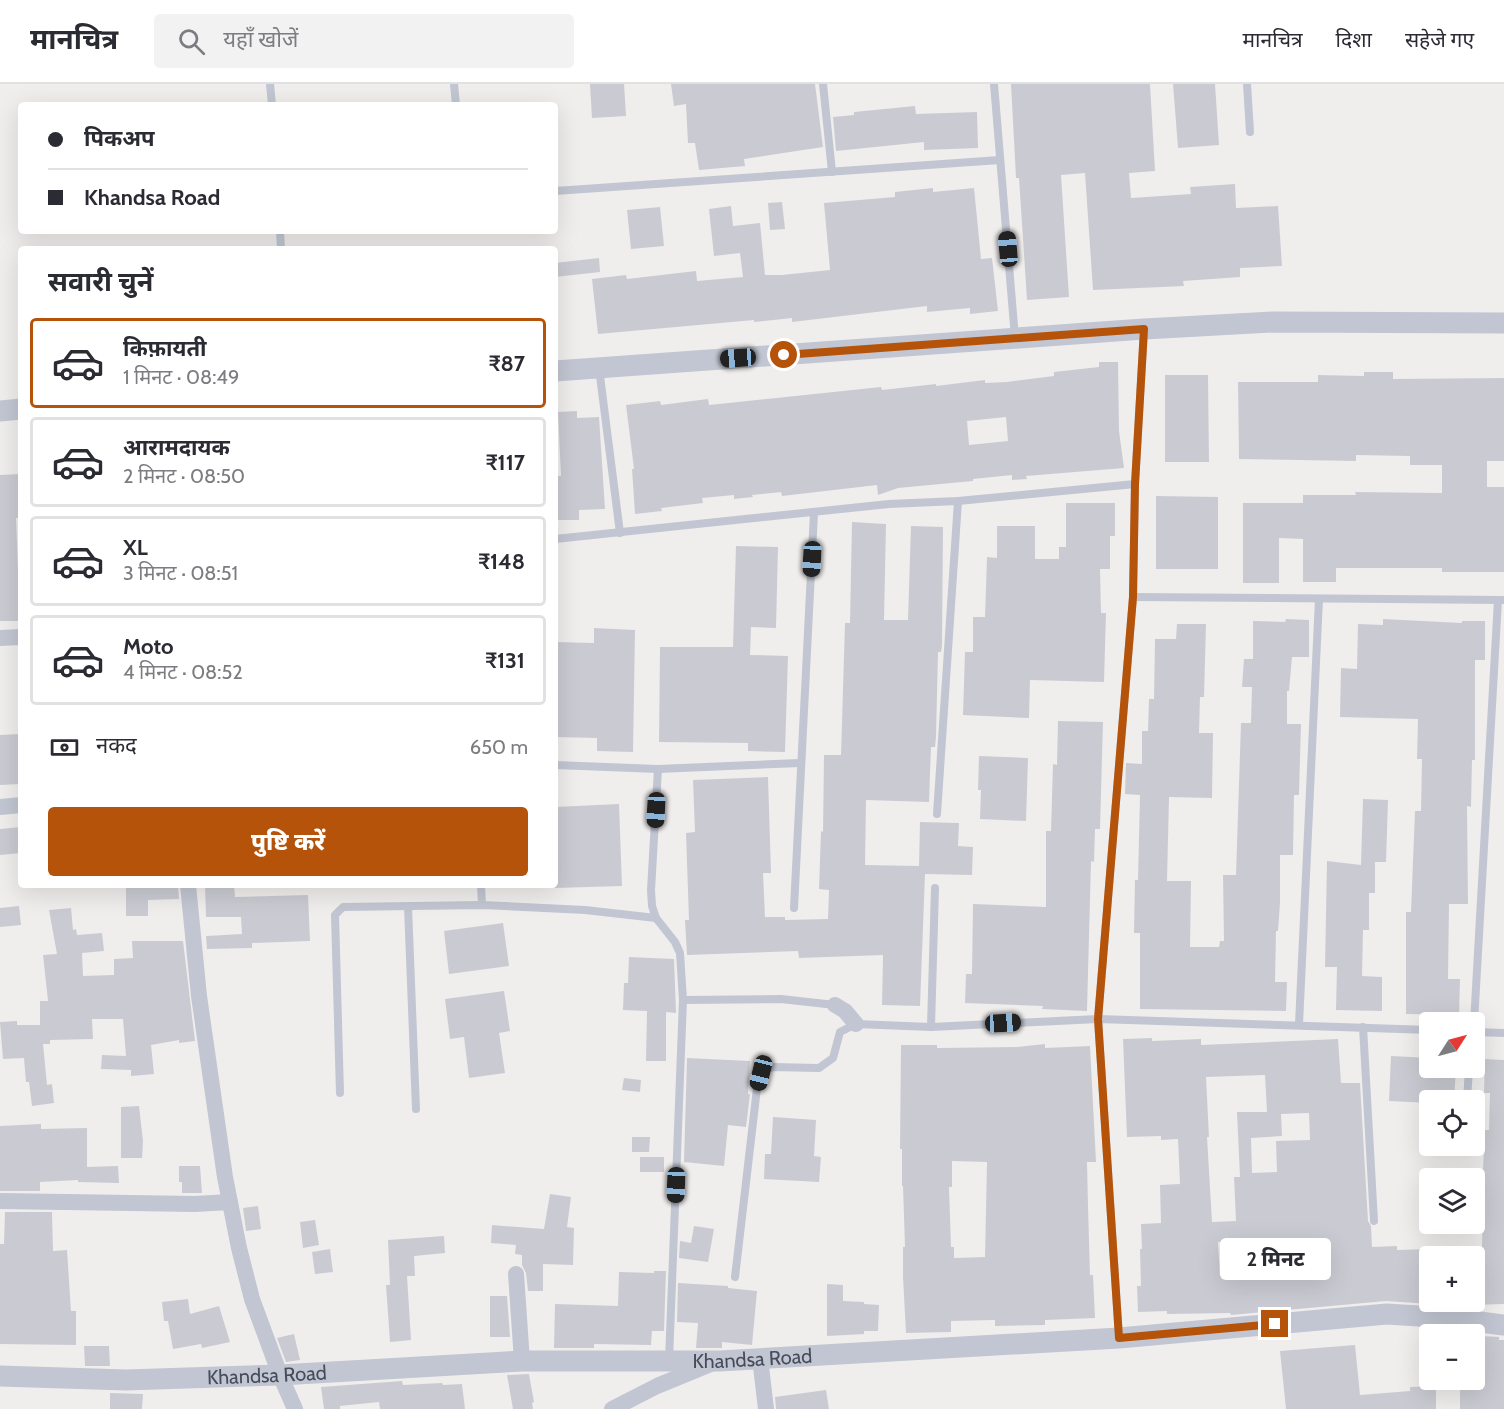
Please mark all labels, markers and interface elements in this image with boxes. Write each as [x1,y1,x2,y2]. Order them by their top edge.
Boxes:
search box [154,14,574,68]
text: मानचित्र [30,22,118,56]
icon: search [175,25,208,58]
text: यहाँ खोजें [223,26,298,53]
text: मानचित्र [1243,27,1303,52]
text: दिशा [1336,27,1372,52]
text: सहेजे गए [1405,27,1474,52]
text: पिकअप [84,125,155,152]
text: Khandsa Road [84,184,220,211]
car [997,230,1019,268]
text: सवारी चुनें [48,265,153,298]
text: किफ़ायती [123,335,207,362]
icon: car [51,336,105,390]
route start [770,341,797,368]
car [719,348,757,368]
text: ₹87 [489,350,525,377]
text: 1 मिनट · 08:49 [123,365,239,389]
text: आरामदायक [123,434,230,461]
icon: car [51,435,105,489]
text: ₹117 [486,449,525,476]
text: 2 मिनट · 08:50 [123,464,245,488]
icon: car [51,534,105,588]
text: XL [123,534,148,561]
car [802,541,822,577]
text: ₹148 [478,548,525,575]
text: 3 मिनट · 08:51 [123,561,238,585]
icon: car [51,633,105,687]
text: Moto [123,633,174,660]
text: ₹131 [485,647,525,674]
text: 4 मिनट · 08:52 [123,660,243,684]
icon: cash [48,731,81,764]
text: नकद [96,732,137,759]
text: 650 m [470,735,528,759]
car [646,792,666,828]
button: पुष्टि करें [48,807,528,876]
north arrow [1419,1012,1485,1078]
map controls [1419,1012,1485,1390]
car [985,1013,1021,1033]
car [748,1053,774,1093]
button: locate [1419,1090,1485,1156]
car [666,1167,686,1203]
button: layers [1419,1168,1485,1234]
callout: 2 मिनट [1220,1237,1330,1279]
button: + [1419,1246,1485,1312]
text: 2 मिनट [1246,1247,1305,1271]
route end [1261,1310,1288,1337]
button: − [1419,1324,1485,1390]
street label: Khandsa Road [693,1344,813,1373]
street label: Khandsa Road [207,1360,327,1389]

